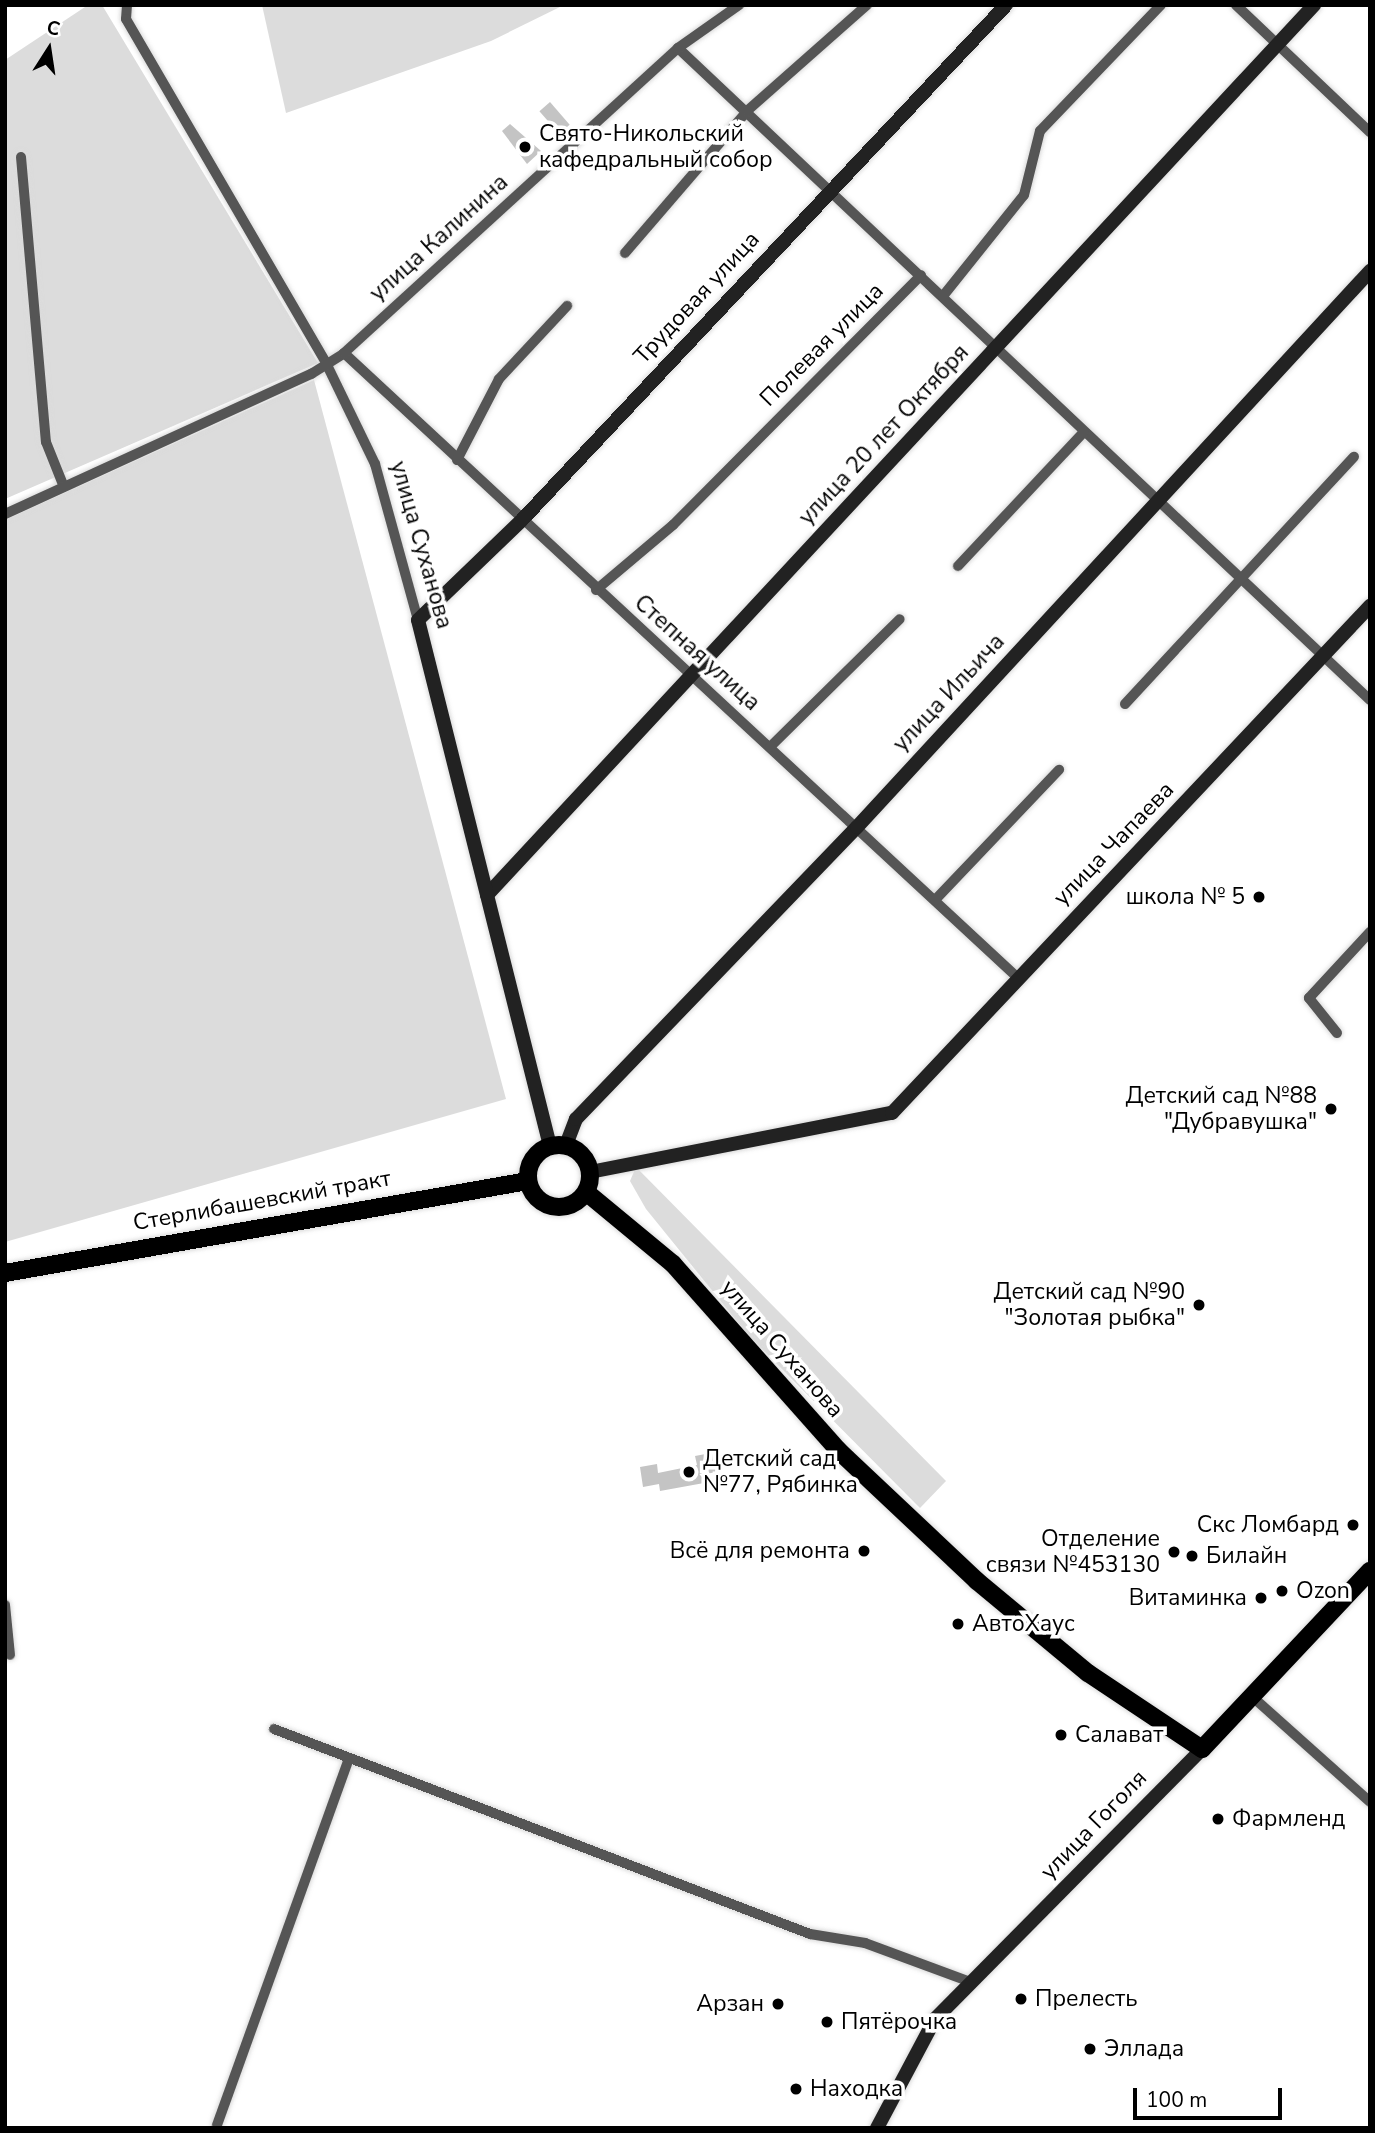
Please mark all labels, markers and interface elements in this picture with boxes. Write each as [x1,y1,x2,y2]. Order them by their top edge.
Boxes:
north arrow [14,14,84,84]
text: С [44,14,62,43]
place label: Свято-Никольский кафедральный собор [539,120,773,174]
marker: Свято-Никольский кафедральный собор [517,139,533,155]
street label: улица Калинина [364,169,514,307]
street label: Трудовая улица [628,226,766,370]
street label: Полевая улица [755,278,889,412]
street label: улица 20 лет Октября [793,339,975,531]
street label: улица Суханова [384,458,458,632]
street label: Степная улица [628,589,766,717]
street label: улица Ильича [887,628,1011,758]
street label: улица Чапаева [1048,776,1180,912]
place label: школа № 5 [1126,883,1245,911]
marker: школа № 5 [1251,889,1267,905]
place label: Детский сад №88 "Дубравушка" [1125,1082,1317,1136]
marker: Детский сад №88 "Дубравушка" [1323,1101,1339,1117]
street label: Стерлибашевский тракт [131,1165,393,1237]
street label: улица Суханова [715,1275,849,1423]
place label: Детский сад №90 "Золотая рыбка" [993,1278,1185,1332]
marker: Детский сад №90 "Золотая рыбка" [1191,1297,1207,1313]
place label: Детский сад №77, Рябинка [703,1445,858,1499]
marker: Детский сад №77, Рябинка [681,1464,697,1480]
place label: Скс Ломбард [1197,1511,1339,1539]
marker: Скс Ломбард [1345,1517,1361,1533]
place label: Отделение связи №453130 [986,1525,1160,1579]
place label: Всё для ремонта [670,1537,850,1565]
place label: Билайн [1206,1542,1287,1570]
marker: Всё для ремонта [856,1543,872,1559]
marker: Отделение связи №453130 [1166,1544,1182,1560]
marker: Билайн [1184,1548,1200,1564]
place label: Ozon [1296,1577,1350,1605]
marker: Ozon [1274,1583,1290,1599]
place label: Витаминка [1129,1584,1247,1612]
marker: Витаминка [1253,1590,1269,1606]
place label: АвтоХаус [972,1610,1075,1638]
marker: АвтоХаус [950,1616,966,1632]
place label: Салават [1075,1721,1163,1749]
marker: Салават [1053,1727,1069,1743]
street label: улица Гоголя [1035,1765,1153,1885]
place label: Фармленд [1232,1805,1345,1833]
marker: Фармленд [1210,1811,1226,1827]
place label: Прелесть [1035,1985,1138,2013]
place label: Арзан [696,1990,764,2018]
marker: Прелесть [1013,1991,1029,2007]
marker: Арзан [770,1996,786,2012]
place label: Пятёрочка [841,2008,957,2036]
marker: Пятёрочка [819,2014,835,2030]
place label: Эллада [1104,2035,1184,2063]
marker: Эллада [1082,2041,1098,2057]
scale bar [1137,2074,1286,2118]
place label: Находка [810,2075,903,2103]
marker: Находка [788,2081,804,2097]
text: 100 m [1146,2086,1207,2114]

